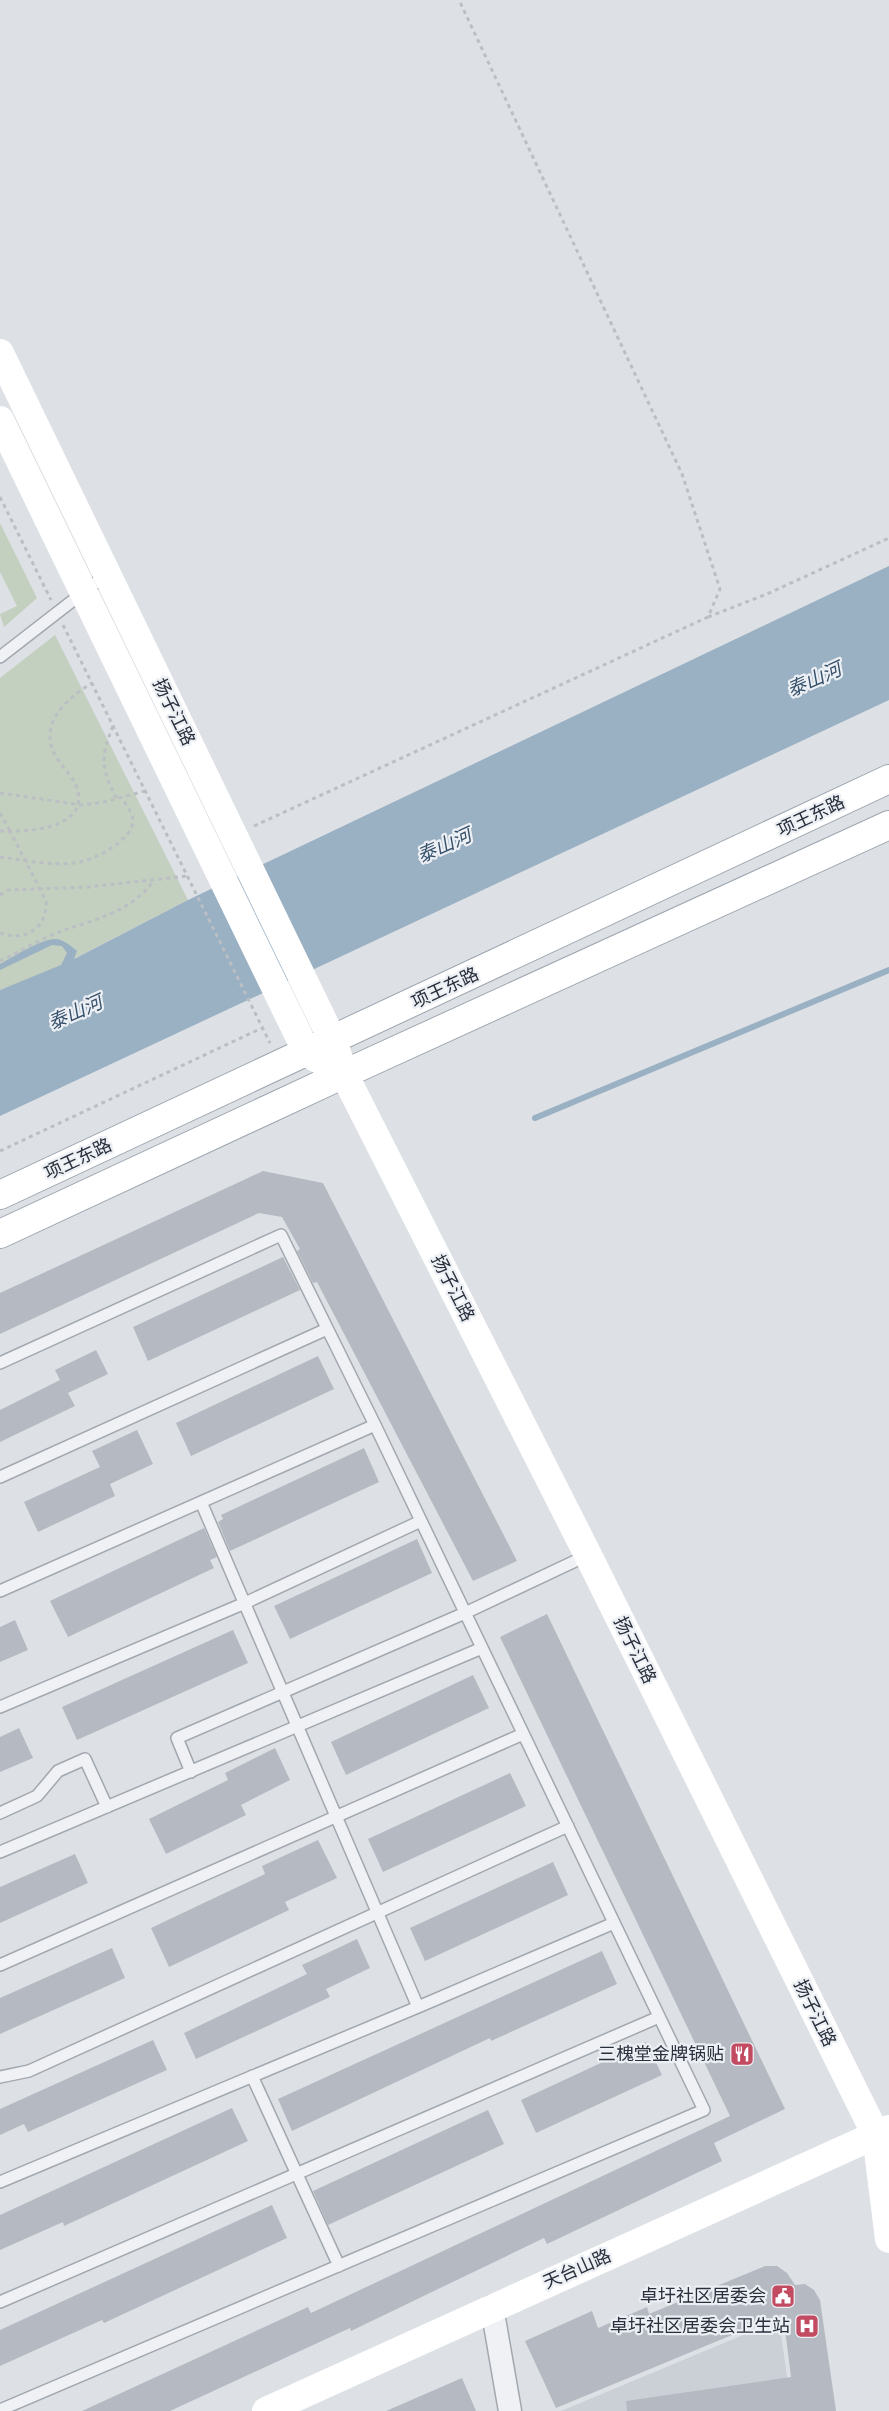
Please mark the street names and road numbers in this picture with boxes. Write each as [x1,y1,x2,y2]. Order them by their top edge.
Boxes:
street label: 扬子江路 [149,675,200,749]
street label: 项王东路 [774,791,848,840]
street label: 项王东路 [408,963,482,1012]
street label: 项王东路 [41,1134,115,1183]
street label: 扬子江路 [428,1251,479,1325]
street label: 扬子江路 [610,1613,661,1687]
street label: 扬子江路 [790,1976,841,2050]
street label: 天台山路 [540,2244,614,2293]

